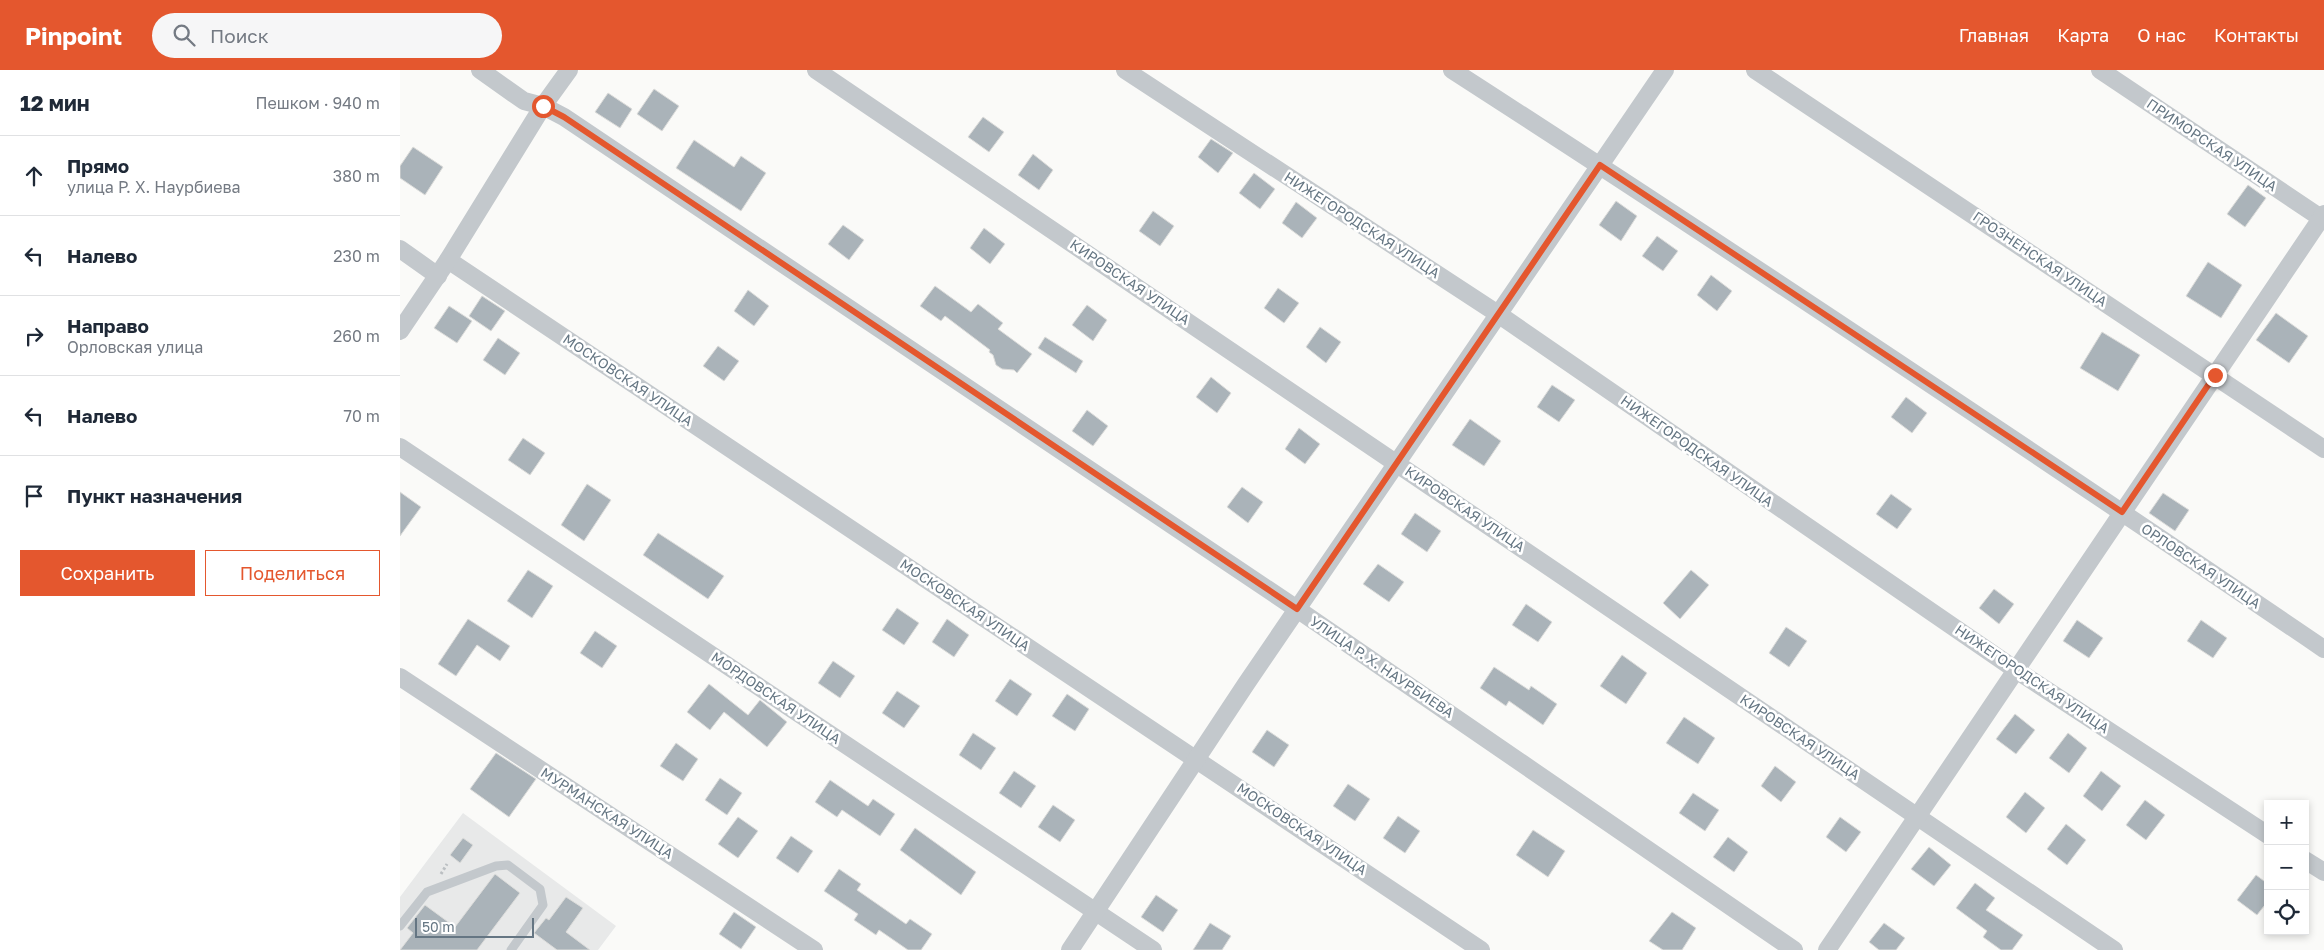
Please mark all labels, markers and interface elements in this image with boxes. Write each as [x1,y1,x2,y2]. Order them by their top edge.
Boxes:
search box [152,13,502,58]
text: Pinpoint [25,21,122,50]
icon: search [170,21,198,49]
text: Поиск [210,24,269,47]
text: Главная [1959,24,2029,46]
text: Карта [2057,24,2109,46]
text: О нас [2137,24,2186,46]
text: Контакты [2214,24,2299,46]
text: 12 мин [20,90,90,116]
text: Пешком · 940 m [255,93,380,113]
route start [532,95,555,118]
street label: ПРИМОРСКАЯ УЛИЦА [2144,95,2281,195]
text: Прямо [67,154,129,177]
icon: ahead [20,162,48,190]
text: 380 m [333,166,380,186]
street label: НИЖЕГОРОДСКАЯ УЛИЦА [1281,168,1444,282]
text: улица Р. Х. Наурбиева [67,177,241,197]
street label: ГРОЗНЕНСКАЯ УЛИЦА [1970,207,2111,310]
street label: КИРОВСКАЯ УЛИЦА [1067,235,1194,328]
icon: left [20,242,48,270]
text: Налево [67,244,137,267]
text: 230 m [333,246,380,266]
text: Направо [67,314,149,337]
icon: right [20,322,48,350]
text: 260 m [333,326,380,346]
street label: МОСКОВСКАЯ УЛИЦА [560,330,697,430]
text: Орловская улица [67,337,203,357]
route end [2204,364,2227,387]
street label: НИЖЕГОРОДСКАЯ УЛИЦА [1618,391,1777,510]
icon: left [20,402,48,430]
text: Налево [67,404,137,427]
text: 70 m [343,406,380,426]
street label: КИРОВСКАЯ УЛИЦА [1402,462,1529,555]
icon: arrive [20,482,48,510]
text: Пункт назначения [67,484,242,507]
street label: ОРЛОВСКАЯ УЛИЦА [2138,519,2265,612]
button: Сохранить [20,550,195,596]
button: Поделиться [205,550,380,596]
street label: МОСКОВСКАЯ УЛИЦА [897,555,1034,655]
street label: УЛИЦА Р. Х. НАУРБИЕВА [1307,612,1458,721]
street label: НИЖЕГОРОДСКАЯ УЛИЦА [1952,621,2113,737]
street label: МОРДОВСКАЯ УЛИЦА [708,648,845,748]
street label: КИРОВСКАЯ УЛИЦА [1737,690,1864,783]
street label: МУРМАНСКАЯ УЛИЦА [538,763,677,862]
street label: МОСКОВСКАЯ УЛИЦА [1234,779,1371,879]
map controls [2264,800,2309,935]
button: + [2264,800,2309,845]
button: − [2264,845,2309,890]
button: locate [2264,890,2309,935]
scale bar [415,915,534,938]
text: 50 m [422,918,455,935]

